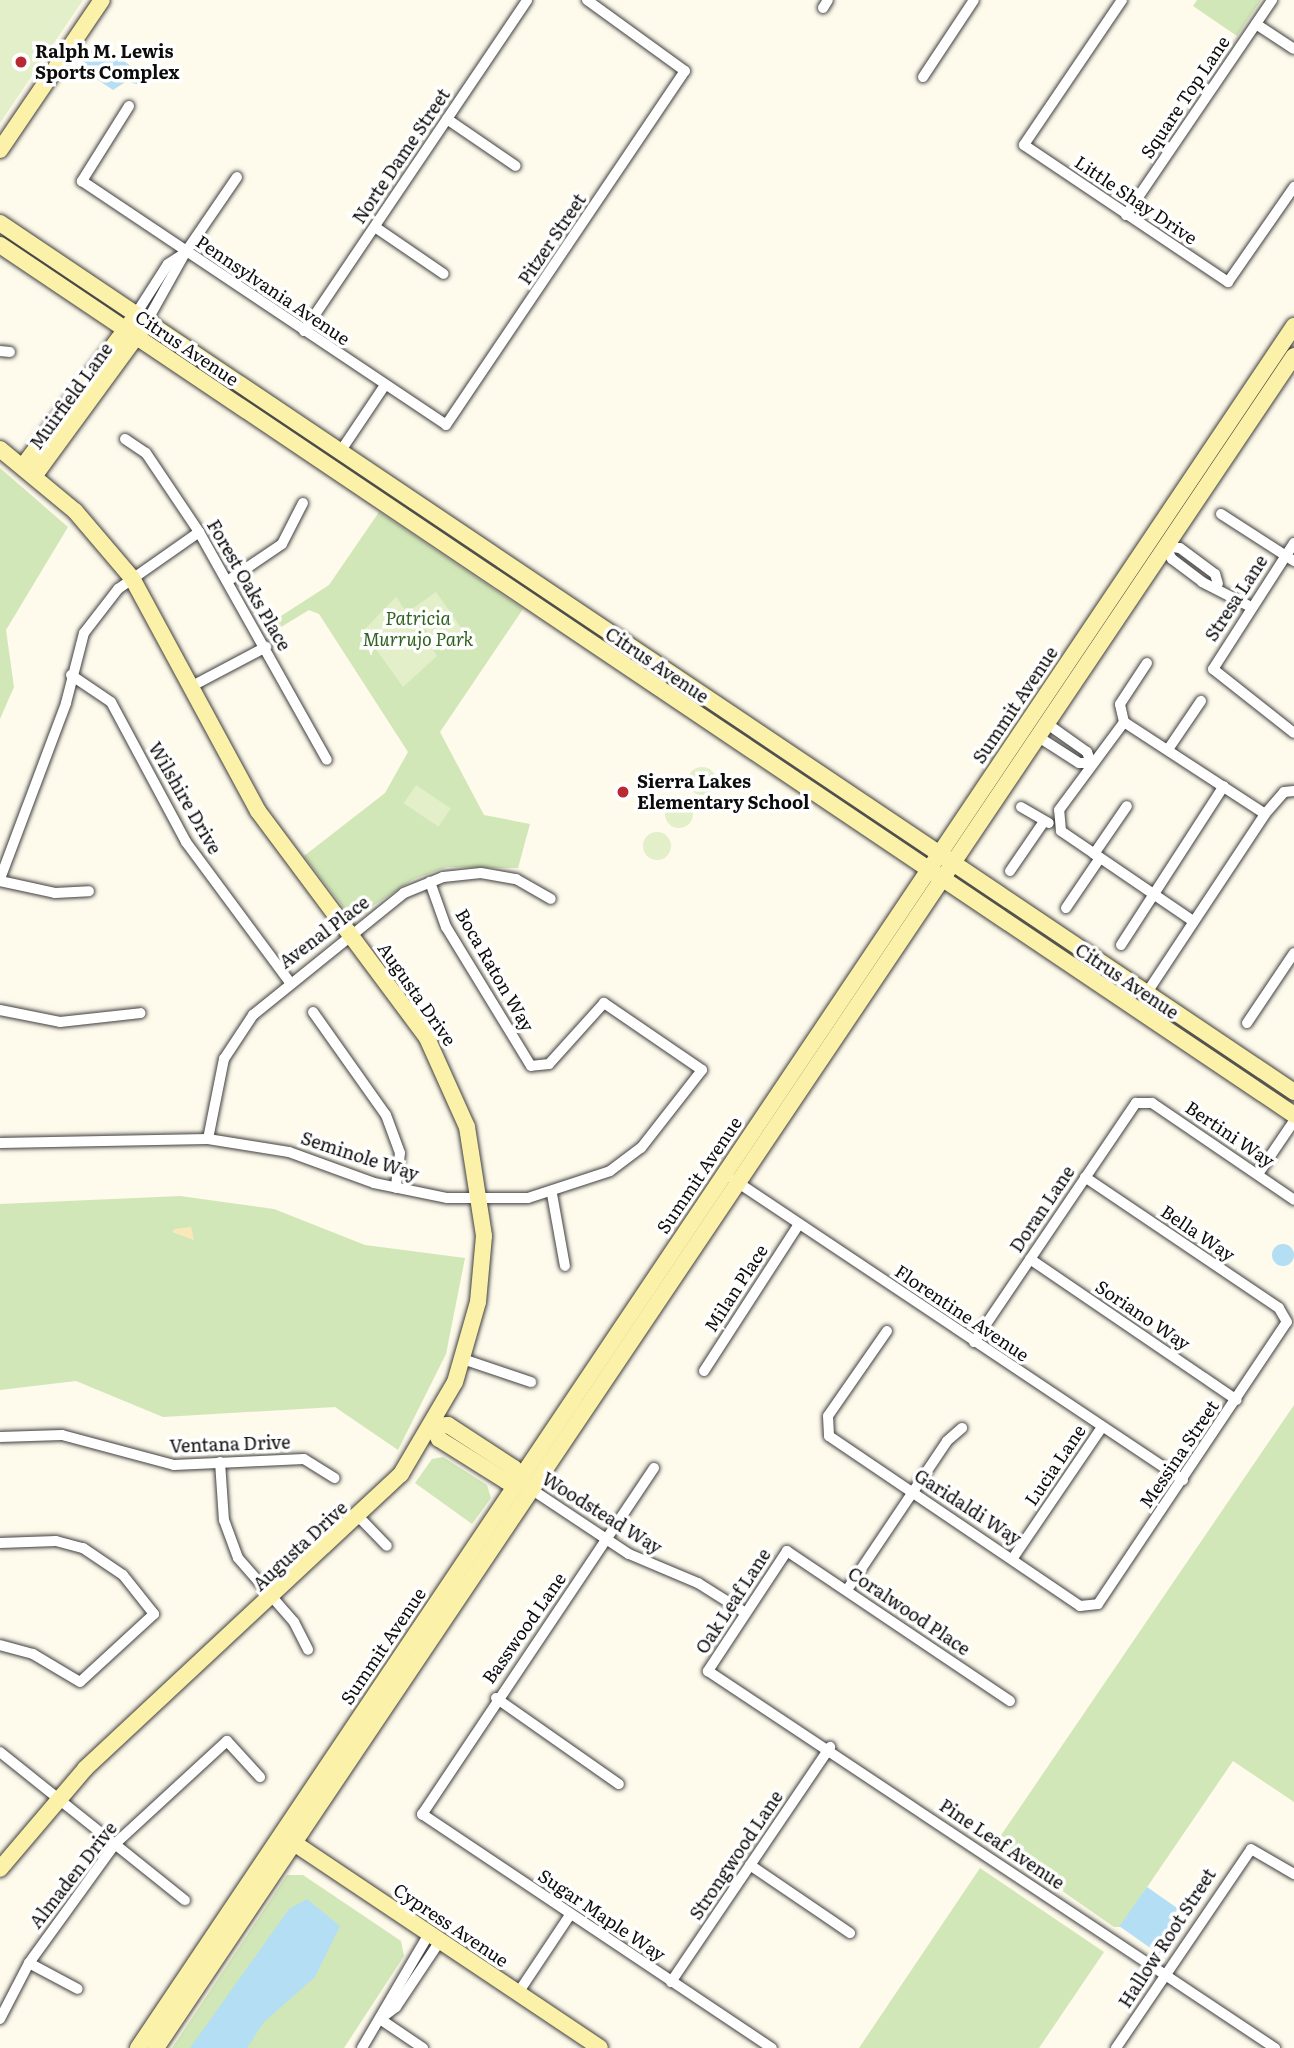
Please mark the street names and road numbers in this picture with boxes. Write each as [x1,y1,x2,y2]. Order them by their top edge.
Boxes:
street label: Square Top Lane [1136,32,1234,162]
street label: Norte Dame Street [348,84,454,228]
street label: Little Shay Drive [1071,151,1201,249]
street label: Pitzer Street [514,189,590,289]
street label: Pennsylvania Avenue [192,230,354,350]
street label: Citrus Avenue [131,306,243,390]
street label: Muirfield Lane [25,339,117,453]
street label: Forest Oaks Place [203,516,295,654]
street label: Stresa Lane [1200,551,1272,645]
street label: Citrus Avenue [601,623,713,707]
street label: Summit Avenue [968,642,1062,768]
street label: Wilshire Drive [144,738,226,858]
street label: Avenal Place [275,891,373,973]
street label: Boca Raton Way [451,905,539,1035]
street label: Augusta Drive [373,938,461,1050]
street label: Citrus Avenue [1071,939,1183,1023]
street label: Bertini Way [1181,1096,1279,1172]
street label: Summit Avenue [652,1112,746,1238]
street label: Seminole Way [298,1127,422,1185]
street label: Doran Lane [1005,1162,1079,1256]
street label: Bella Way [1157,1200,1239,1266]
street label: Milan Place [700,1240,772,1336]
street label: Florentine Avenue [891,1260,1033,1366]
street label: Soriano Way [1092,1275,1194,1355]
street label: Messina Street [1135,1396,1223,1512]
street label: Lucia Lane [1020,1420,1090,1510]
street label: Ventana Drive [169,1431,291,1457]
street label: Garidaldi Way [910,1464,1026,1550]
street label: Woodstead Way [538,1467,666,1559]
street label: Augusta Drive [248,1497,352,1595]
street label: Oak Leaf Lane [691,1544,775,1658]
street label: Coralwood Place [844,1562,974,1660]
street label: Basswood Lane [478,1568,570,1688]
street label: Summit Avenue [336,1583,430,1709]
street label: Strongwood Lane [685,1786,787,1924]
street label: Pine Leaf Avenue [936,1794,1068,1894]
street label: Almaden Drive [25,1818,121,1932]
street label: Sugar Maple Way [534,1864,670,1966]
street label: Hallow Root Street [1114,1864,1220,2012]
street label: Cypress Avenue [389,1879,513,1971]

